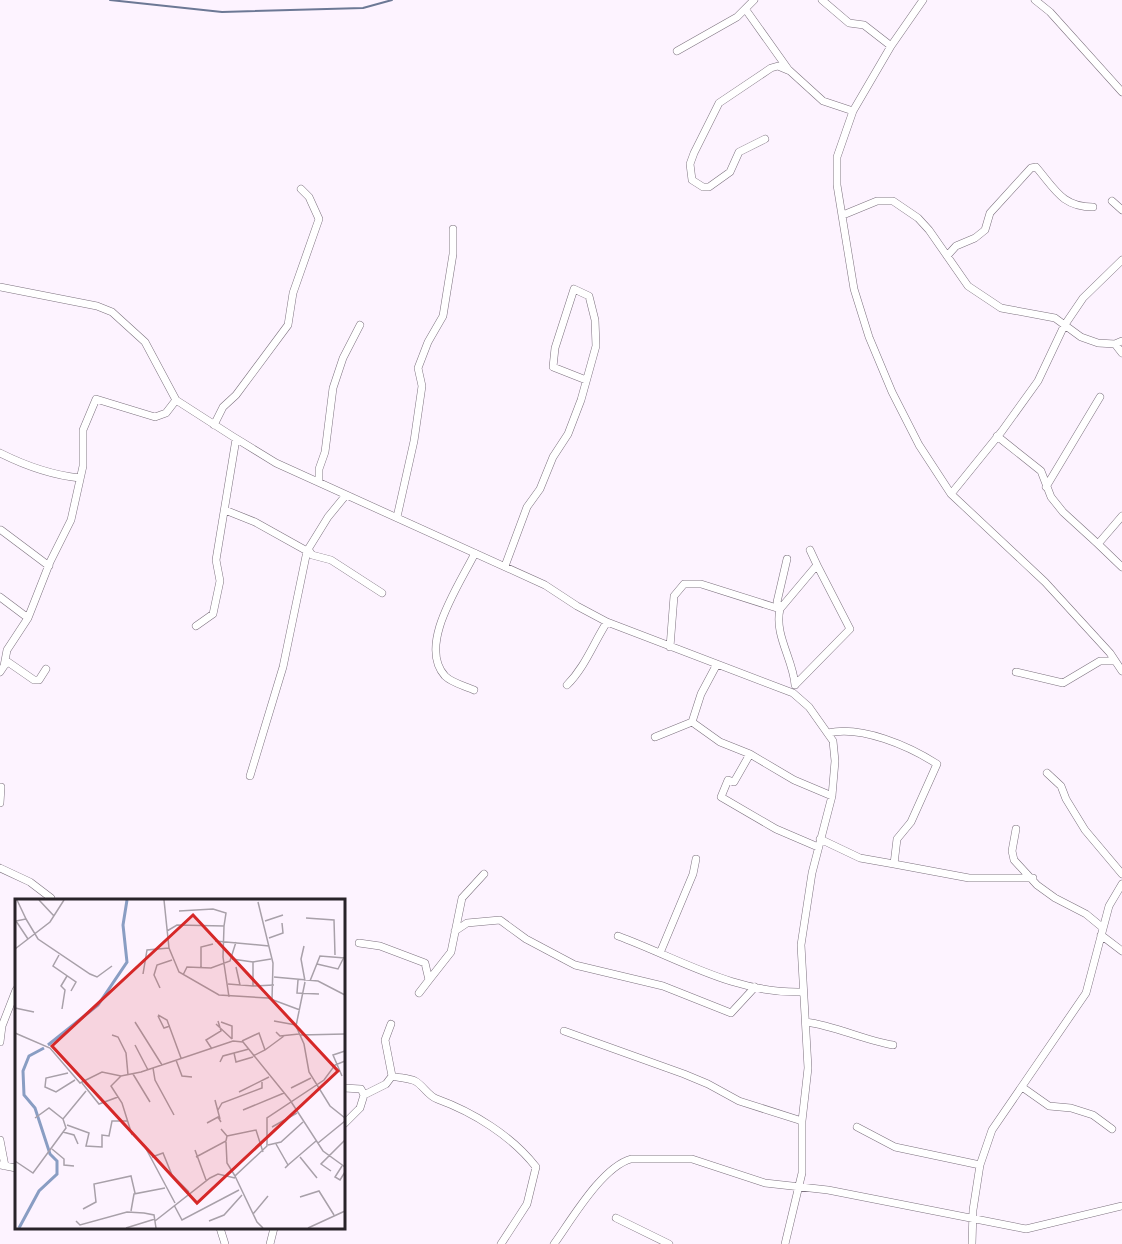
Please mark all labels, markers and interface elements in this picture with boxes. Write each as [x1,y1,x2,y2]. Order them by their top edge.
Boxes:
inset map [15,899,345,1229]

